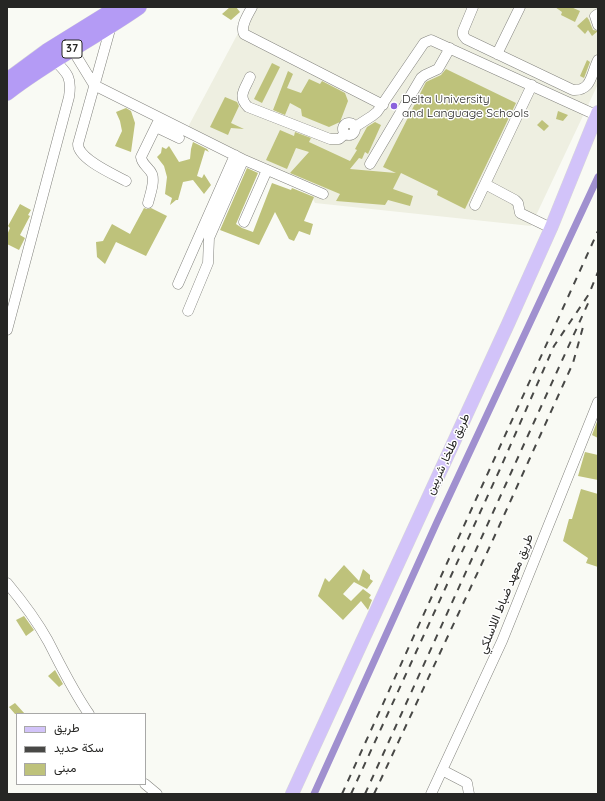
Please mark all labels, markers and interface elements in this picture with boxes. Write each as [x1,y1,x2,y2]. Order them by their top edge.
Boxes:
road number: 37 [62,40,82,58]
place label: Delta University and Language Schools [402,92,529,120]
marker: Delta University and Language Schools [389,101,399,111]
street label: طريق طلخا, شربين [423,411,473,497]
street label: طريق معهد ضباط اللاسلكي [475,532,537,656]
legend [16,713,146,785]
text: طريق [54,720,79,735]
text: سكة حديد [54,740,104,755]
text: مبنى [54,760,76,775]

